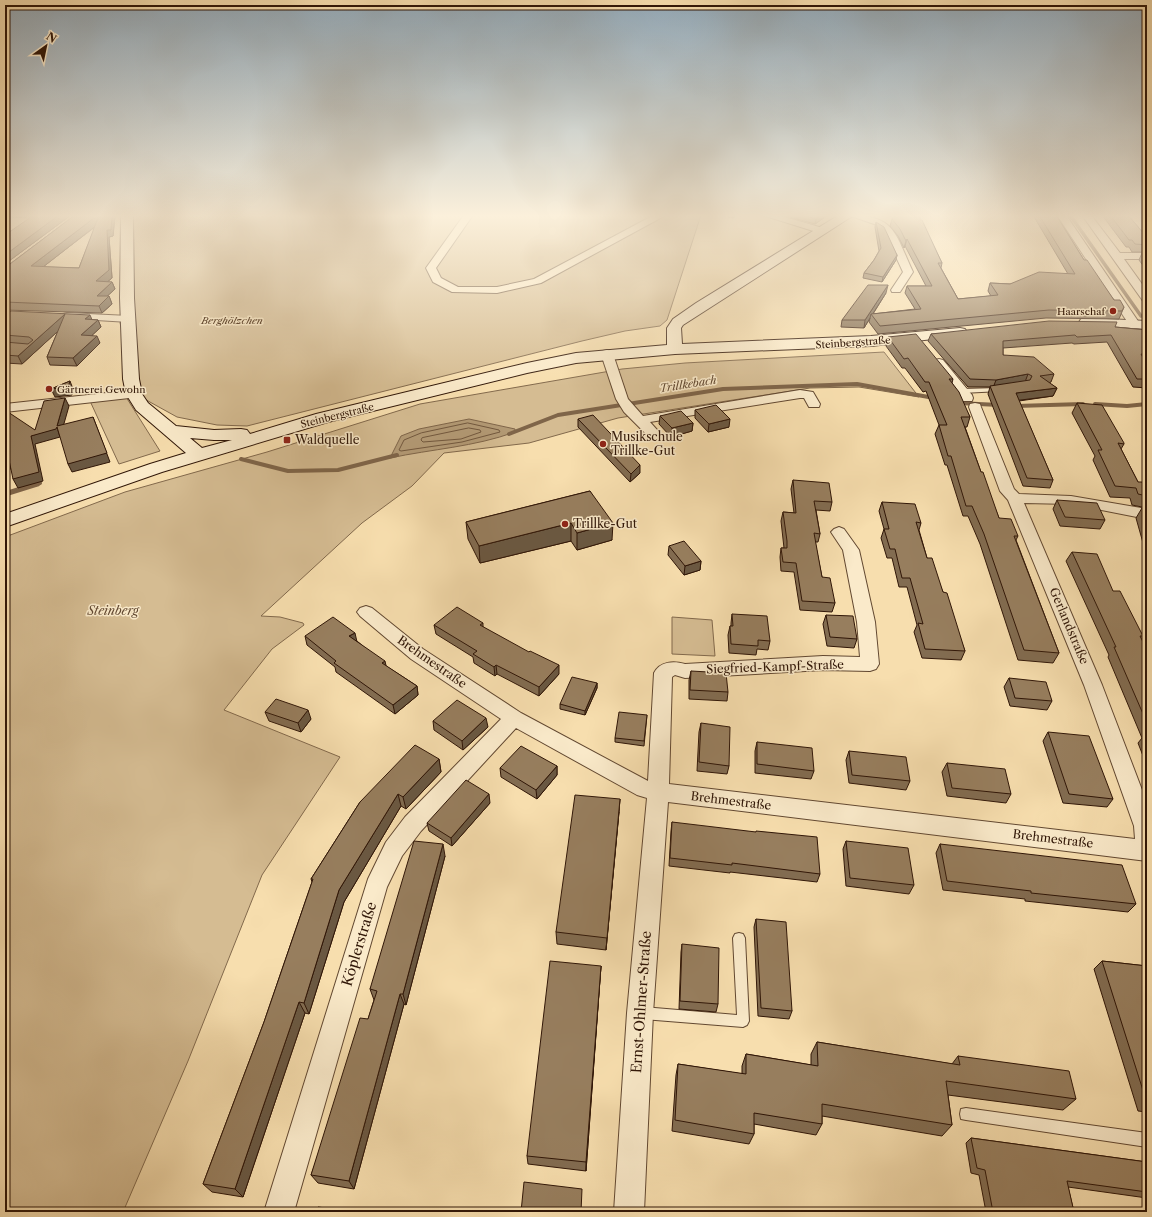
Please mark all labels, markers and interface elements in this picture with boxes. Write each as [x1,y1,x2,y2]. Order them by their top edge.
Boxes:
north arrow [26,26,66,66]
text: N [44,29,60,46]
place label: Haarschaf [1057,305,1106,318]
marker: Haarschaf [1108,306,1118,316]
park label: Berghölzchen [200,314,263,327]
street label: Steinbergstraße [815,333,891,352]
water label: Trillkebach [659,373,717,395]
place label: Gärtnerei Gewohn [57,383,146,396]
marker: Gärtnerei Gewohn [44,384,54,394]
street label: Steinbergstraße [299,400,376,431]
place label: Musikschule Trillke-Gut [611,429,683,458]
place label: Waldquelle [294,432,360,447]
marker: Waldquelle [282,435,292,445]
marker: Musikschule Trillke-Gut [598,439,608,449]
place label: Trillke-Gut [573,516,638,531]
marker: Trillke-Gut [560,519,570,529]
street label: Gerlandstraße [1047,585,1092,667]
park label: Steinberg [86,603,141,618]
street label: Brehmestraße [395,632,470,691]
street label: Siegfried-Kampf-Straße [706,657,844,676]
street label: Brehmestraße [690,788,773,813]
street label: Brehmestraße [1012,826,1095,851]
street label: Köplerstraße [338,899,380,988]
street label: Ernst-Ohlmer-Straße [627,930,655,1074]

